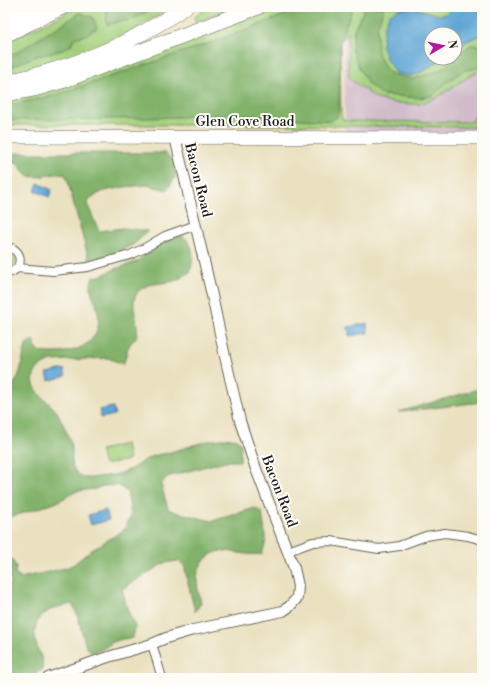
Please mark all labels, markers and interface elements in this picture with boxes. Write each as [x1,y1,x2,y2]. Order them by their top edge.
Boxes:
north arrow [423,26,463,66]
text: N [444,39,460,50]
street label: Glen Cove Road [195,113,295,131]
street label: Bacon Road [180,140,216,219]
street label: Bacon Road [257,452,301,530]

